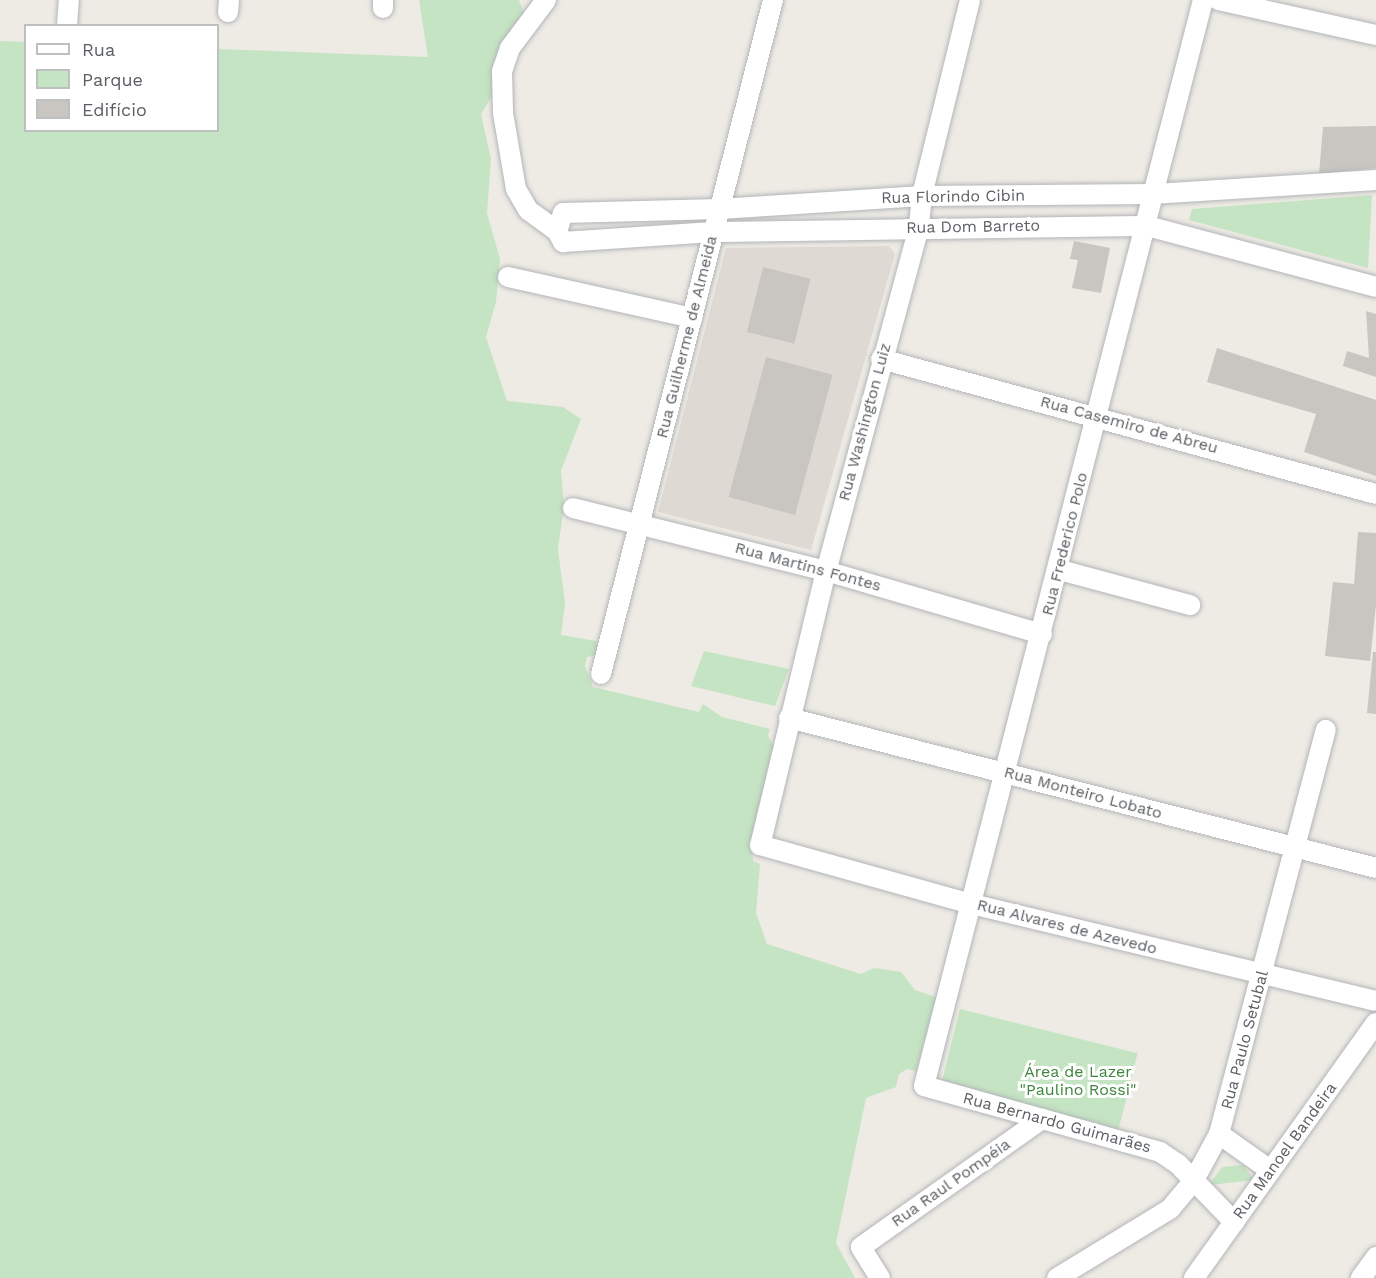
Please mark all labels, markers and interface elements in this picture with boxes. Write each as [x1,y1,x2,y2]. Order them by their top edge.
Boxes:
legend [24,24,219,132]
text: Rua [82,39,115,60]
text: Parque [82,69,143,90]
text: Edifício [82,99,147,120]
street label: Rua Florindo Cibin [881,186,1025,208]
street label: Rua Dom Barreto [906,216,1040,238]
street label: Rua Guilherme de Almeida [652,233,722,441]
street label: Rua Washington Luiz [835,341,895,503]
street label: Rua Casemiro de Abreu [1038,392,1220,458]
street label: Rua Frederico Polo [1038,470,1092,618]
street label: Rua Martins Fontes [733,538,883,596]
street label: Rua Monteiro Lobato [1002,763,1164,823]
street label: Rua Alvares de Azevedo [974,895,1160,959]
street label: Rua Paulo Setubal [1217,968,1273,1112]
park label: Área de Lazer "Paulino Rossi" [1020,1062,1136,1100]
street label: Rua Manoel Bandeira [1229,1079,1341,1223]
street label: Rua Bernardo Guimarães [961,1089,1153,1157]
street label: Rua Raul Pompéia [887,1134,1015,1232]

